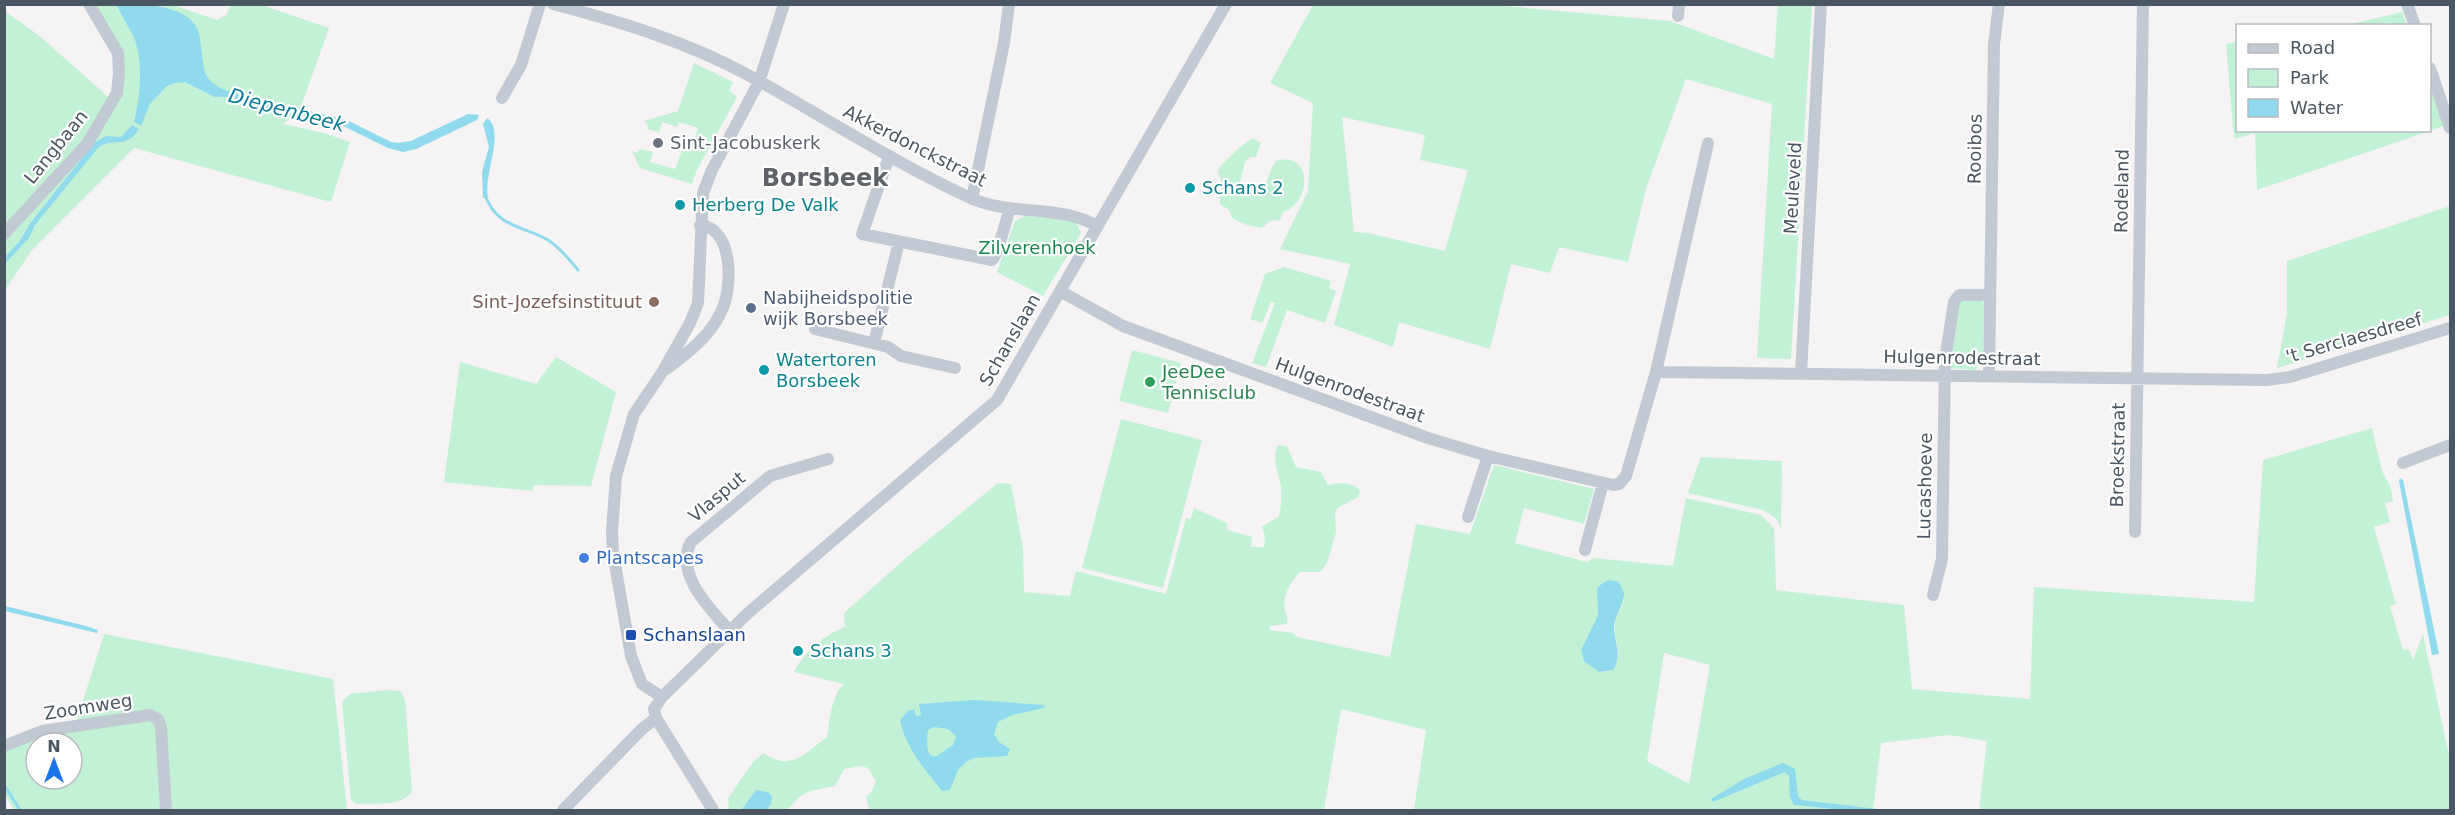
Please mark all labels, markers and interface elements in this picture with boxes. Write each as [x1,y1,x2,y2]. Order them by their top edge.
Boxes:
legend [2236,24,2431,132]
text: Road [2290,37,2335,58]
text: Park [2290,67,2329,88]
water label: Diepenbeek [226,83,349,137]
text: Water [2290,97,2344,118]
street label: Akkerdonckstraat [840,100,990,191]
street label: Langbaan [20,106,92,188]
street label: Rooibos [1963,114,1986,184]
place label: Sint-Jacobuskerk [670,132,821,153]
marker: Sint-Jacobuskerk [651,136,665,150]
street label: Meuleveld [1780,141,1805,235]
street label: Rodeland [2110,149,2133,233]
district label: Borsbeek [762,164,889,192]
place label: Schans 2 [1202,177,1284,198]
marker: Schans 2 [1183,181,1197,195]
place label: Herberg De Valk [692,194,839,215]
marker: Herberg De Valk [673,198,687,212]
park label: Zilverenhoek [978,237,1096,258]
place label: Nabijheidspolitie wijk Borsbeek [763,287,913,329]
street label: Schanslaan [975,290,1044,390]
place label: Sint-Jozefsinstituut [472,291,642,312]
marker: Sint-Jozefsinstituut [647,295,661,309]
marker: Nabijheidspolitie wijk Borsbeek [744,301,758,315]
street label: 't Serclaesdreef [2283,308,2425,367]
street label: Hulgenrodestraat [1883,346,2041,369]
place label: Watertoren Borsbeek [776,349,877,391]
street label: Hulgenrodestraat [1273,353,1428,426]
place label: JeeDee Tennisclub [1161,361,1256,403]
marker: Watertoren Borsbeek [757,363,771,377]
marker: JeeDee Tennisclub [1143,375,1157,389]
street label: Broekstraat [2106,402,2129,508]
street label: Lucashoeve [1913,432,1936,539]
street label: Vlasput [684,467,749,526]
place label: Plantscapes [596,547,704,568]
marker: Plantscapes [577,551,591,565]
place label: Schanslaan [643,624,746,645]
marker: Schanslaan [624,628,638,642]
place label: Schans 3 [810,640,892,661]
marker: Schans 3 [791,644,805,658]
street label: Zoomweg [42,689,134,724]
north arrow [24,731,84,791]
text: N [47,737,61,756]

